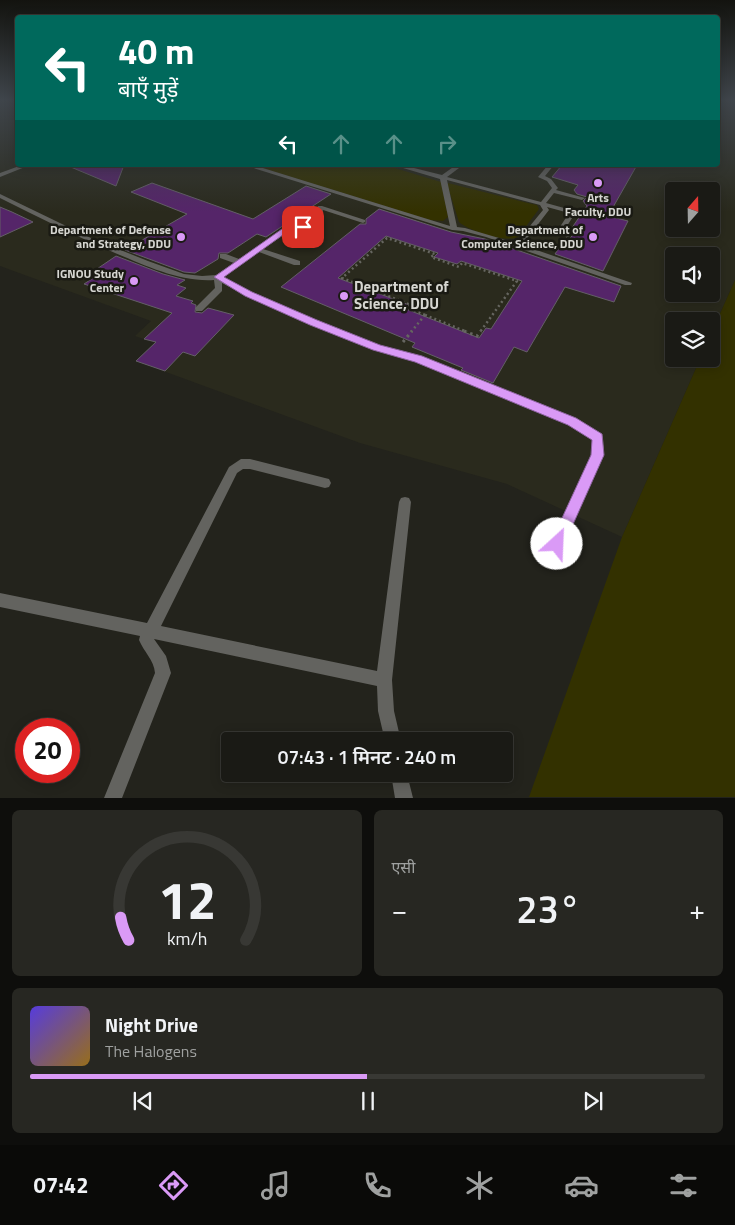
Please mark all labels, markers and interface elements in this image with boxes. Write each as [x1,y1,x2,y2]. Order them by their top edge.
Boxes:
text: 40 m [118,24,194,78]
icon: left [35,35,100,100]
text: बाएँ मुड़ें [118,72,178,106]
icon: left [274,130,302,158]
icon: ahead [327,130,355,158]
icon: ahead [380,130,408,158]
icon: right [433,130,461,158]
marker: Arts Faculty, DDU [592,177,604,189]
north arrow [665,182,720,238]
map controls [665,182,720,367]
place label: Arts Faculty, DDU [565,188,631,221]
pin [282,206,324,248]
icon: arrive [289,213,317,241]
place label: Department of Defense and Strategy, DDU [50,220,171,253]
place label: Department of Computer Science, DDU [461,220,584,253]
marker: Department of Defense and Strategy, DDU [175,231,187,243]
marker: Department of Computer Science, DDU [587,231,599,243]
button: sound [665,247,720,302]
place label: IGNOU Study Center [57,264,125,297]
marker: IGNOU Study Center [128,275,140,287]
place label: Department of Science, DDU [354,275,449,315]
marker: Department of Science, DDU [338,290,350,302]
button: layers [665,312,720,367]
position arrow [530,517,582,569]
speed limit sign: 20 [15,718,80,783]
text: 07:43 · 1 मिनट · 240 m [278,742,456,771]
text: एसी [392,855,415,879]
text: 12 [158,860,216,939]
text: 23° [516,880,580,938]
text: − [392,888,407,931]
text: + [689,888,705,931]
text: km/h [167,925,207,952]
text: Night Drive [105,1010,198,1039]
text: The Halogens [105,1039,197,1063]
icon: previous [129,1087,157,1115]
icon: pause [354,1087,382,1115]
icon: next [579,1087,607,1115]
text: 07:42 [34,1168,88,1202]
icon: directions [156,1168,191,1203]
icon: music [258,1168,293,1203]
icon: phone [360,1168,395,1203]
icon: climate [462,1168,497,1203]
icon: car [564,1168,599,1203]
icon: filters [666,1168,701,1203]

